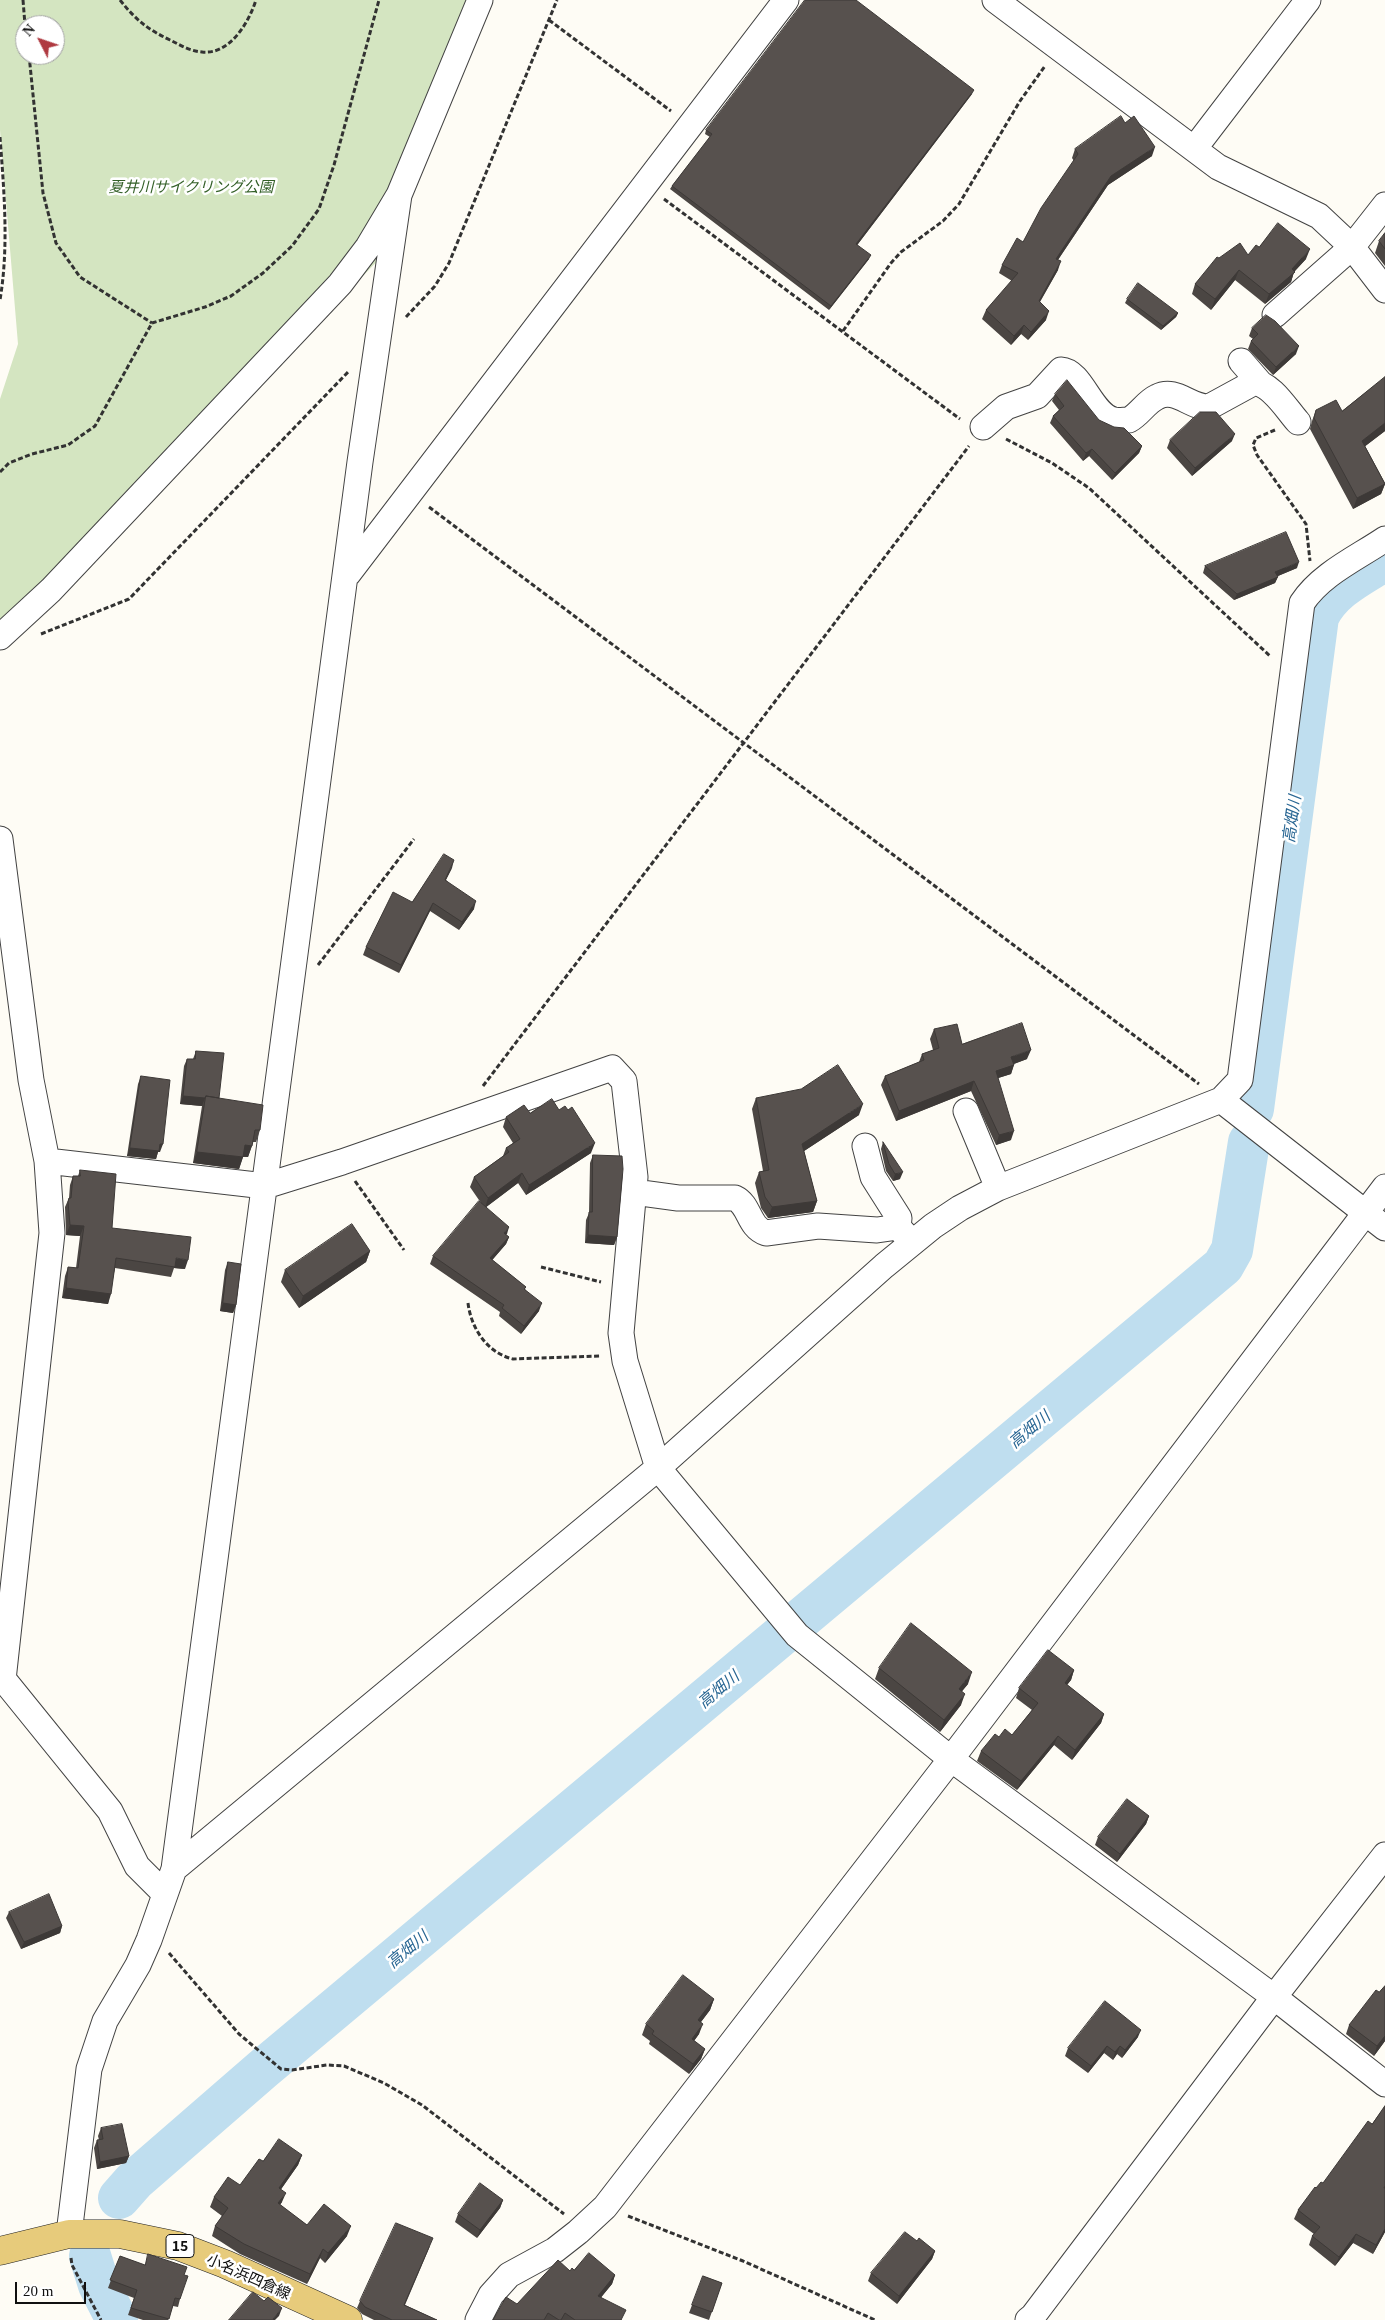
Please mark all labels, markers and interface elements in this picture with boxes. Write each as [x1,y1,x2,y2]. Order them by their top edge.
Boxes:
north arrow [15,15,65,65]
text: N [20,22,38,39]
park label: 夏井川サイクリング公園 [109,177,273,195]
water label: 高畑川 [1278,794,1304,844]
water label: 高畑川 [1004,1406,1054,1452]
water label: 高畑川 [693,1666,743,1712]
water label: 高畑川 [382,1926,432,1972]
road number: 15 [166,2234,194,2258]
street label: 小名浜四倉線 [204,2249,294,2303]
scale bar [18,2272,89,2304]
text: 20 m [23,2283,53,2299]

